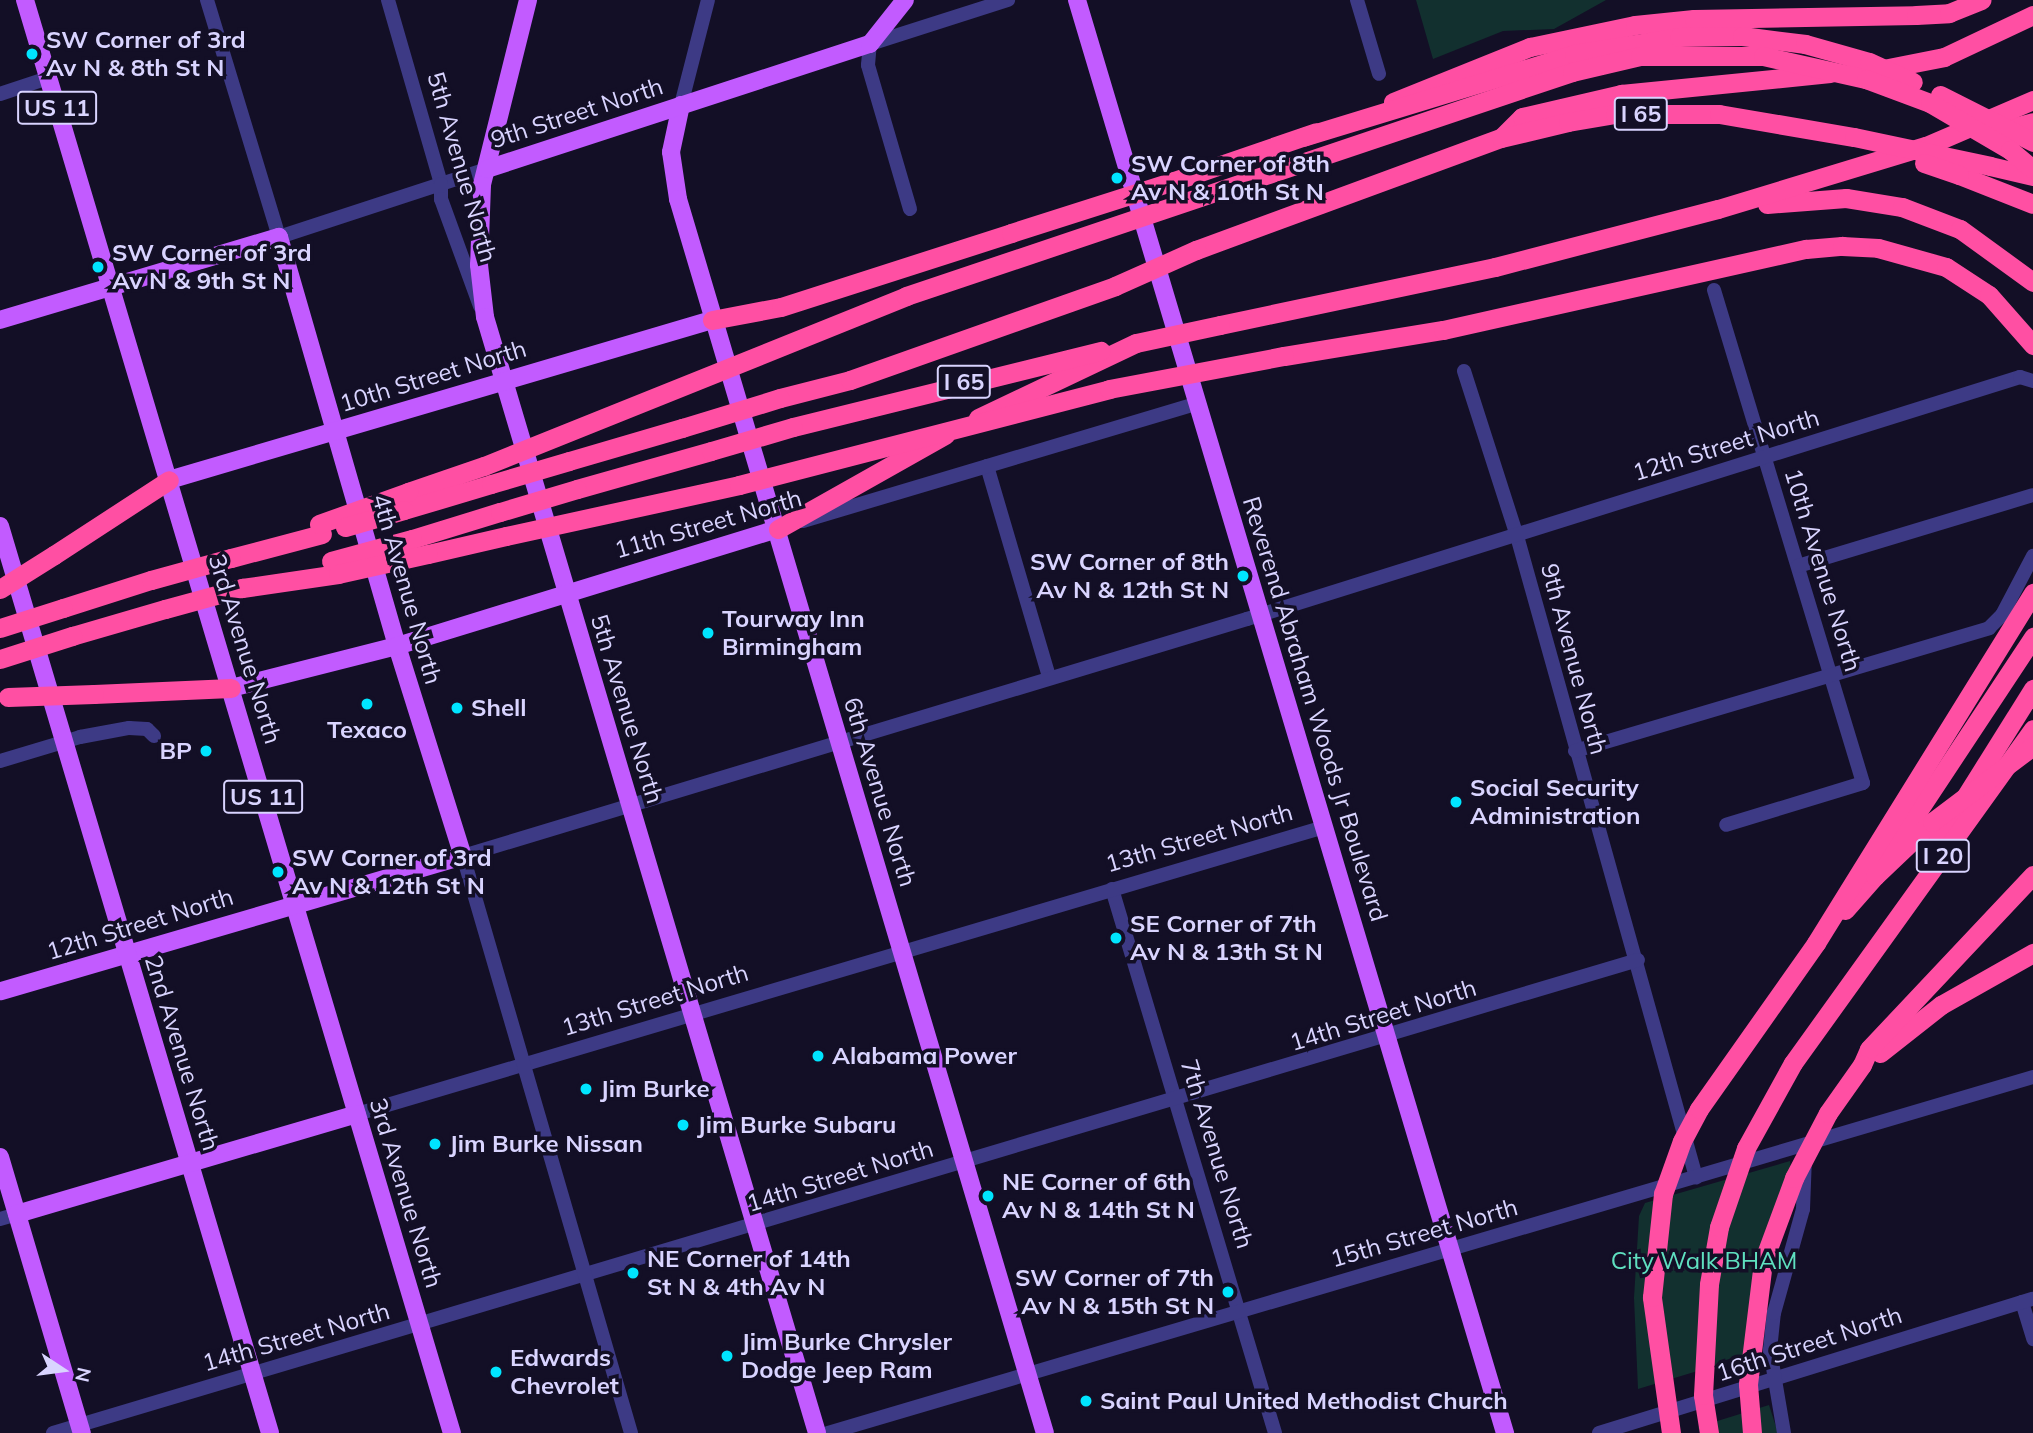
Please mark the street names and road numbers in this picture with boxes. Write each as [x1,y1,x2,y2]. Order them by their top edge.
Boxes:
street label: 5th Avenue North [421,69,503,265]
street label: 9th Street North [487,72,667,154]
road number: US 11 [17,88,97,128]
road number: I 65 [1613,94,1669,134]
street label: 10th Street North [336,334,530,418]
road number: I 65 [936,362,992,402]
street label: 12th Street North [1629,403,1823,487]
street label: 10th Avenue North [1778,465,1868,675]
street label: 11th Street North [611,483,805,565]
street label: 4th Avenue North [366,491,448,687]
street label: Reverend Abraham Woods Jr Boulevard [1237,493,1393,925]
street label: 3rd Avenue North [202,551,288,747]
street label: 9th Avenue North [1535,560,1613,758]
street label: 5th Avenue North [585,611,669,807]
street label: 6th Avenue North [838,694,922,890]
road number: US 11 [223,778,303,817]
street label: 13th Street North [1102,797,1296,879]
road number: I 20 [1915,836,1971,876]
street label: 12th Street North [43,882,237,966]
street label: 2nd Avenue North [139,952,225,1154]
street label: 13th Street North [558,958,752,1042]
street label: 14th Street North [1286,973,1480,1057]
street label: 7th Avenue North [1175,1056,1259,1252]
street label: 3rd Avenue North [363,1095,449,1291]
street label: 14th Street North [743,1134,937,1218]
street label: 15th Street North [1327,1192,1521,1274]
street label: 14th Street North [199,1296,393,1378]
street label: 16th Street North [1712,1300,1906,1388]

